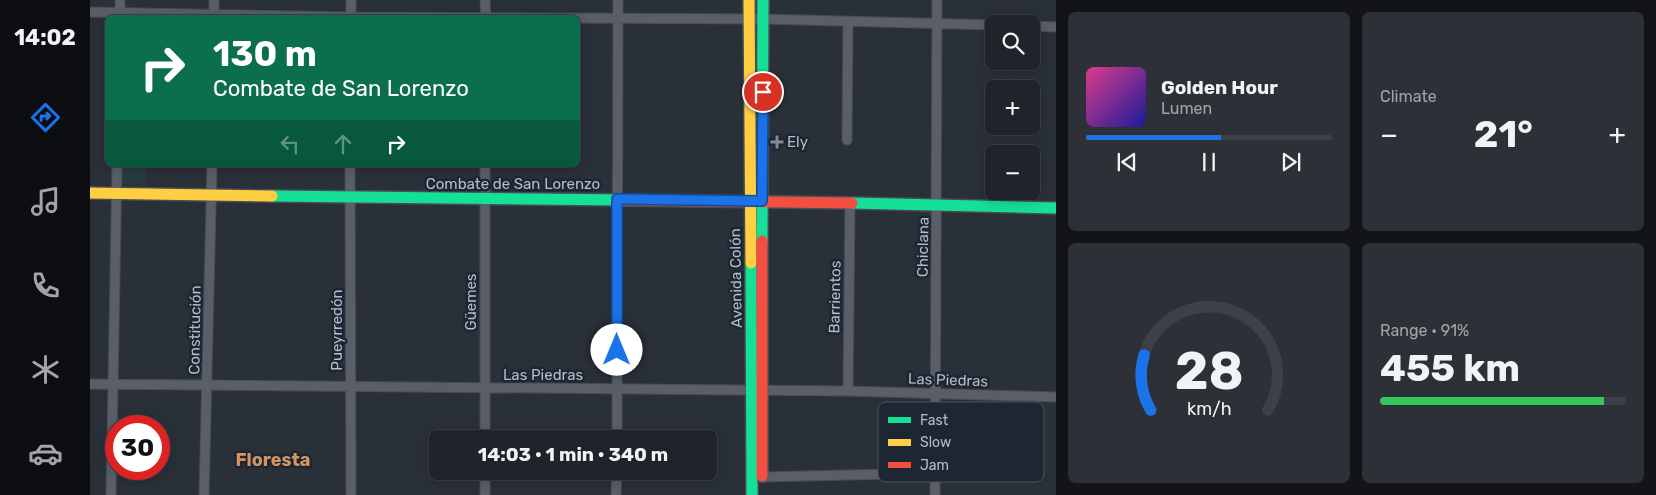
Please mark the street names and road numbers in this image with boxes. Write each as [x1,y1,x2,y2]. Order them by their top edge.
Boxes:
street label: Combate de San Lorenzo [426,175,600,193]
street label: Chiclana [913,217,933,277]
street label: Avenida Colón [726,228,746,328]
street label: Barrientos [825,260,845,334]
street label: Güemes [462,273,480,331]
street label: Constitución [185,285,205,375]
street label: Pueyrredón [328,289,346,371]
street label: Las Piedras [503,366,583,384]
street label: Las Piedras [908,370,989,390]

